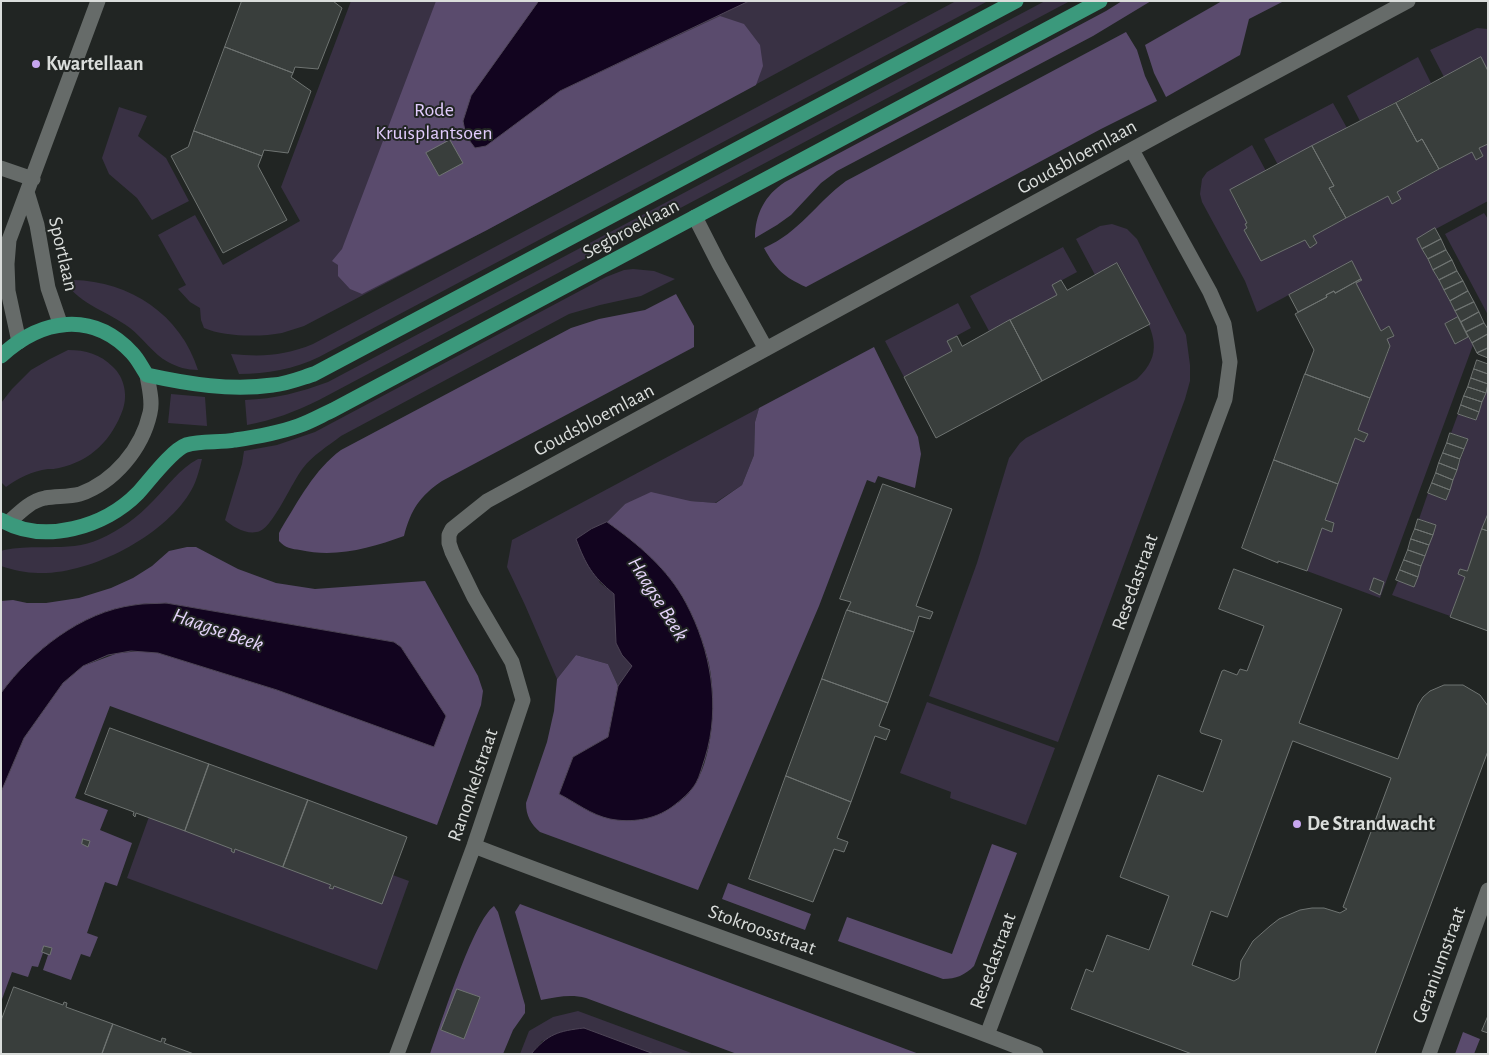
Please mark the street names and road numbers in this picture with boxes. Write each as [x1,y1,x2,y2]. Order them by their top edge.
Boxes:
street label: Goudsbloemlaan [1013,114,1141,200]
street label: Segbroeklaan [579,194,683,264]
street label: Sportlaan [43,214,83,294]
street label: Goudsbloemlaan [530,378,658,462]
street label: Resedastraat [1106,531,1164,633]
street label: Ranonkelstraat [442,725,504,845]
street label: Stokroosstraat [705,899,819,961]
street label: Geraniumstraat [1407,903,1471,1027]
street label: Resedastraat [964,910,1022,1012]

